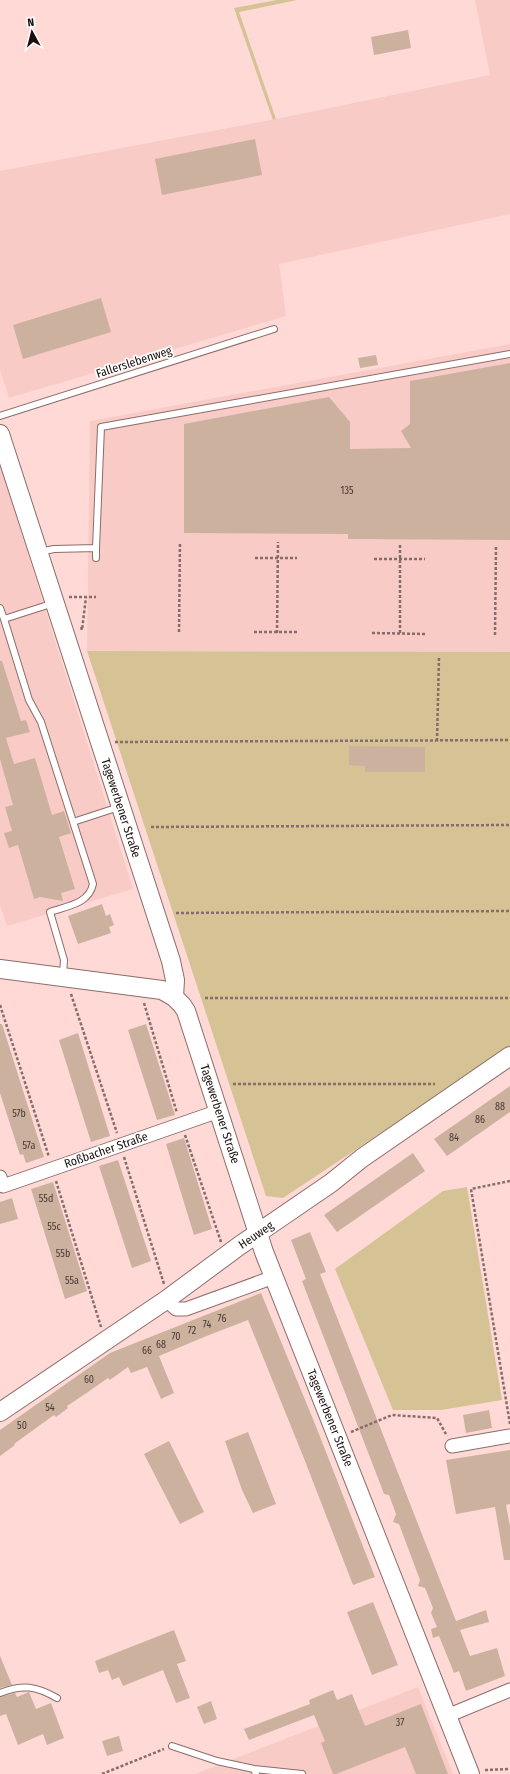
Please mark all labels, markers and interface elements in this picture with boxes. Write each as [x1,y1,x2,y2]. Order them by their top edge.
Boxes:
north arrow [12,12,52,52]
text: N [27,16,35,29]
street label: Fallerslebenweg [94,343,174,381]
house number: 135 [341,485,354,497]
street label: Tagewerbener Straße [98,757,144,859]
street label: Tagewerbener Straße [197,1063,243,1165]
house number: 88 [495,1101,505,1113]
house number: 57b [12,1108,26,1120]
house number: 86 [475,1114,485,1126]
street label: Roßbacher Straße [62,1129,150,1171]
house number: 84 [449,1132,459,1144]
house number: 57a [22,1140,36,1152]
house number: 55d [39,1193,53,1205]
street label: Heuweg [236,1218,276,1252]
house number: 55c [47,1221,61,1233]
house number: 55b [56,1248,70,1260]
house number: 55a [65,1275,79,1287]
house number: 76 [218,1313,226,1325]
house number: 74 [203,1319,211,1331]
house number: 72 [188,1325,197,1337]
house number: 70 [171,1331,181,1343]
house number: 68 [156,1339,166,1351]
house number: 66 [142,1345,152,1357]
street label: Tagewerbener Straße [304,1367,356,1469]
house number: 60 [84,1374,94,1386]
house number: 54 [45,1402,55,1414]
house number: 50 [17,1420,27,1432]
house number: 37 [396,1717,404,1729]

